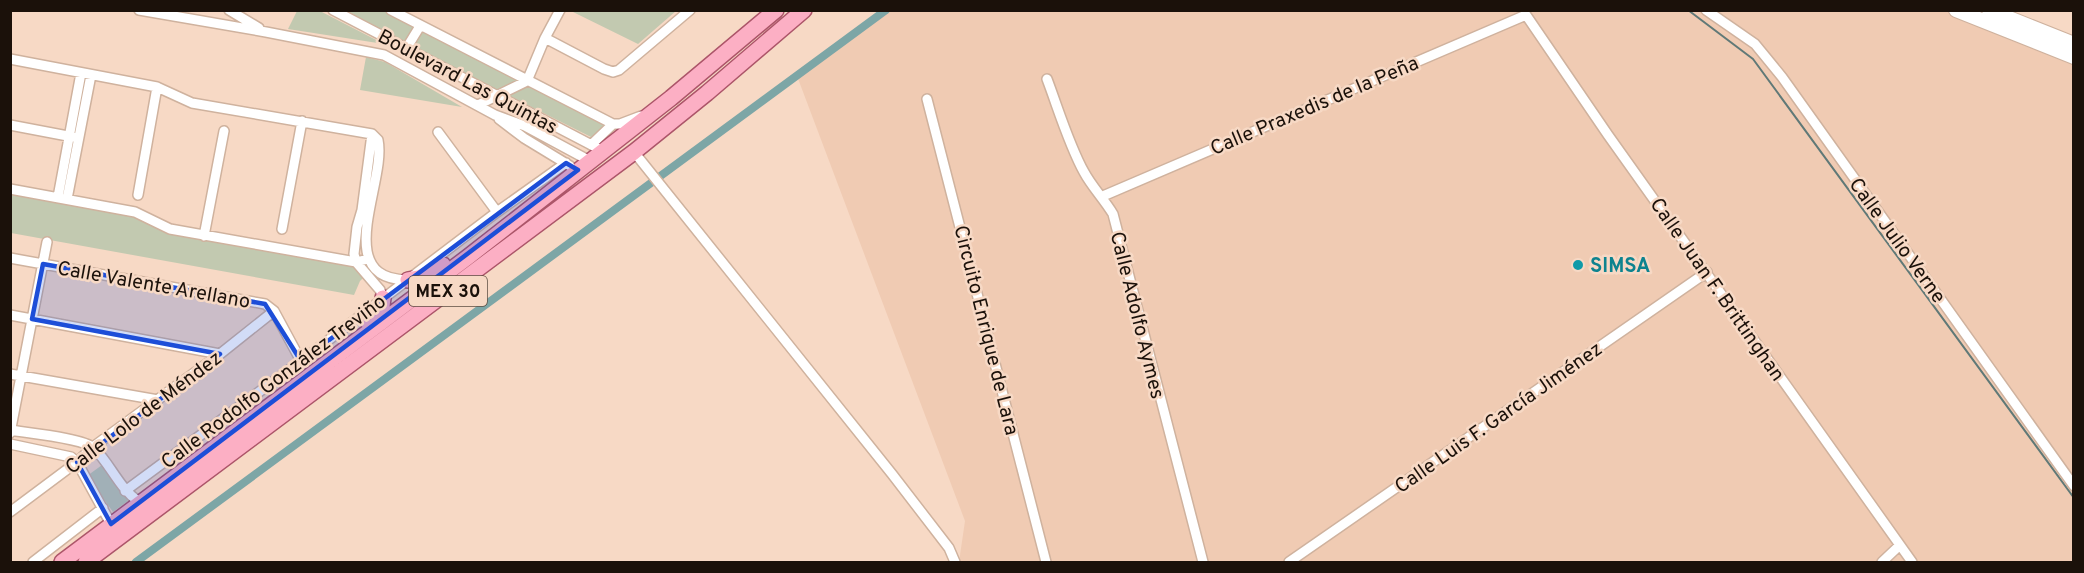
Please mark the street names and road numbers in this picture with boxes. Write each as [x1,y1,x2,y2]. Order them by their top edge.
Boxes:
street label: Boulevard Las Quintas [373,24,562,141]
street label: Calle Praxedis de la Peña [1207,51,1423,163]
street label: Calle Julio Verne [1842,173,1951,309]
street label: Calle Juan F. Brittinghan [1643,193,1790,387]
street label: Circuito Enrique de Lara [946,223,1024,438]
street label: Calle Adolfo Aymes [1103,229,1169,402]
street label: Calle Valente Arellano [55,256,252,316]
road number: MEX 30 [409,276,487,306]
street label: Calle Rodolfo González Treviño [157,289,392,476]
street label: Calle Luis F. García Jiménez [1390,337,1608,500]
street label: Calle Lolo de Méndez [61,346,228,481]

